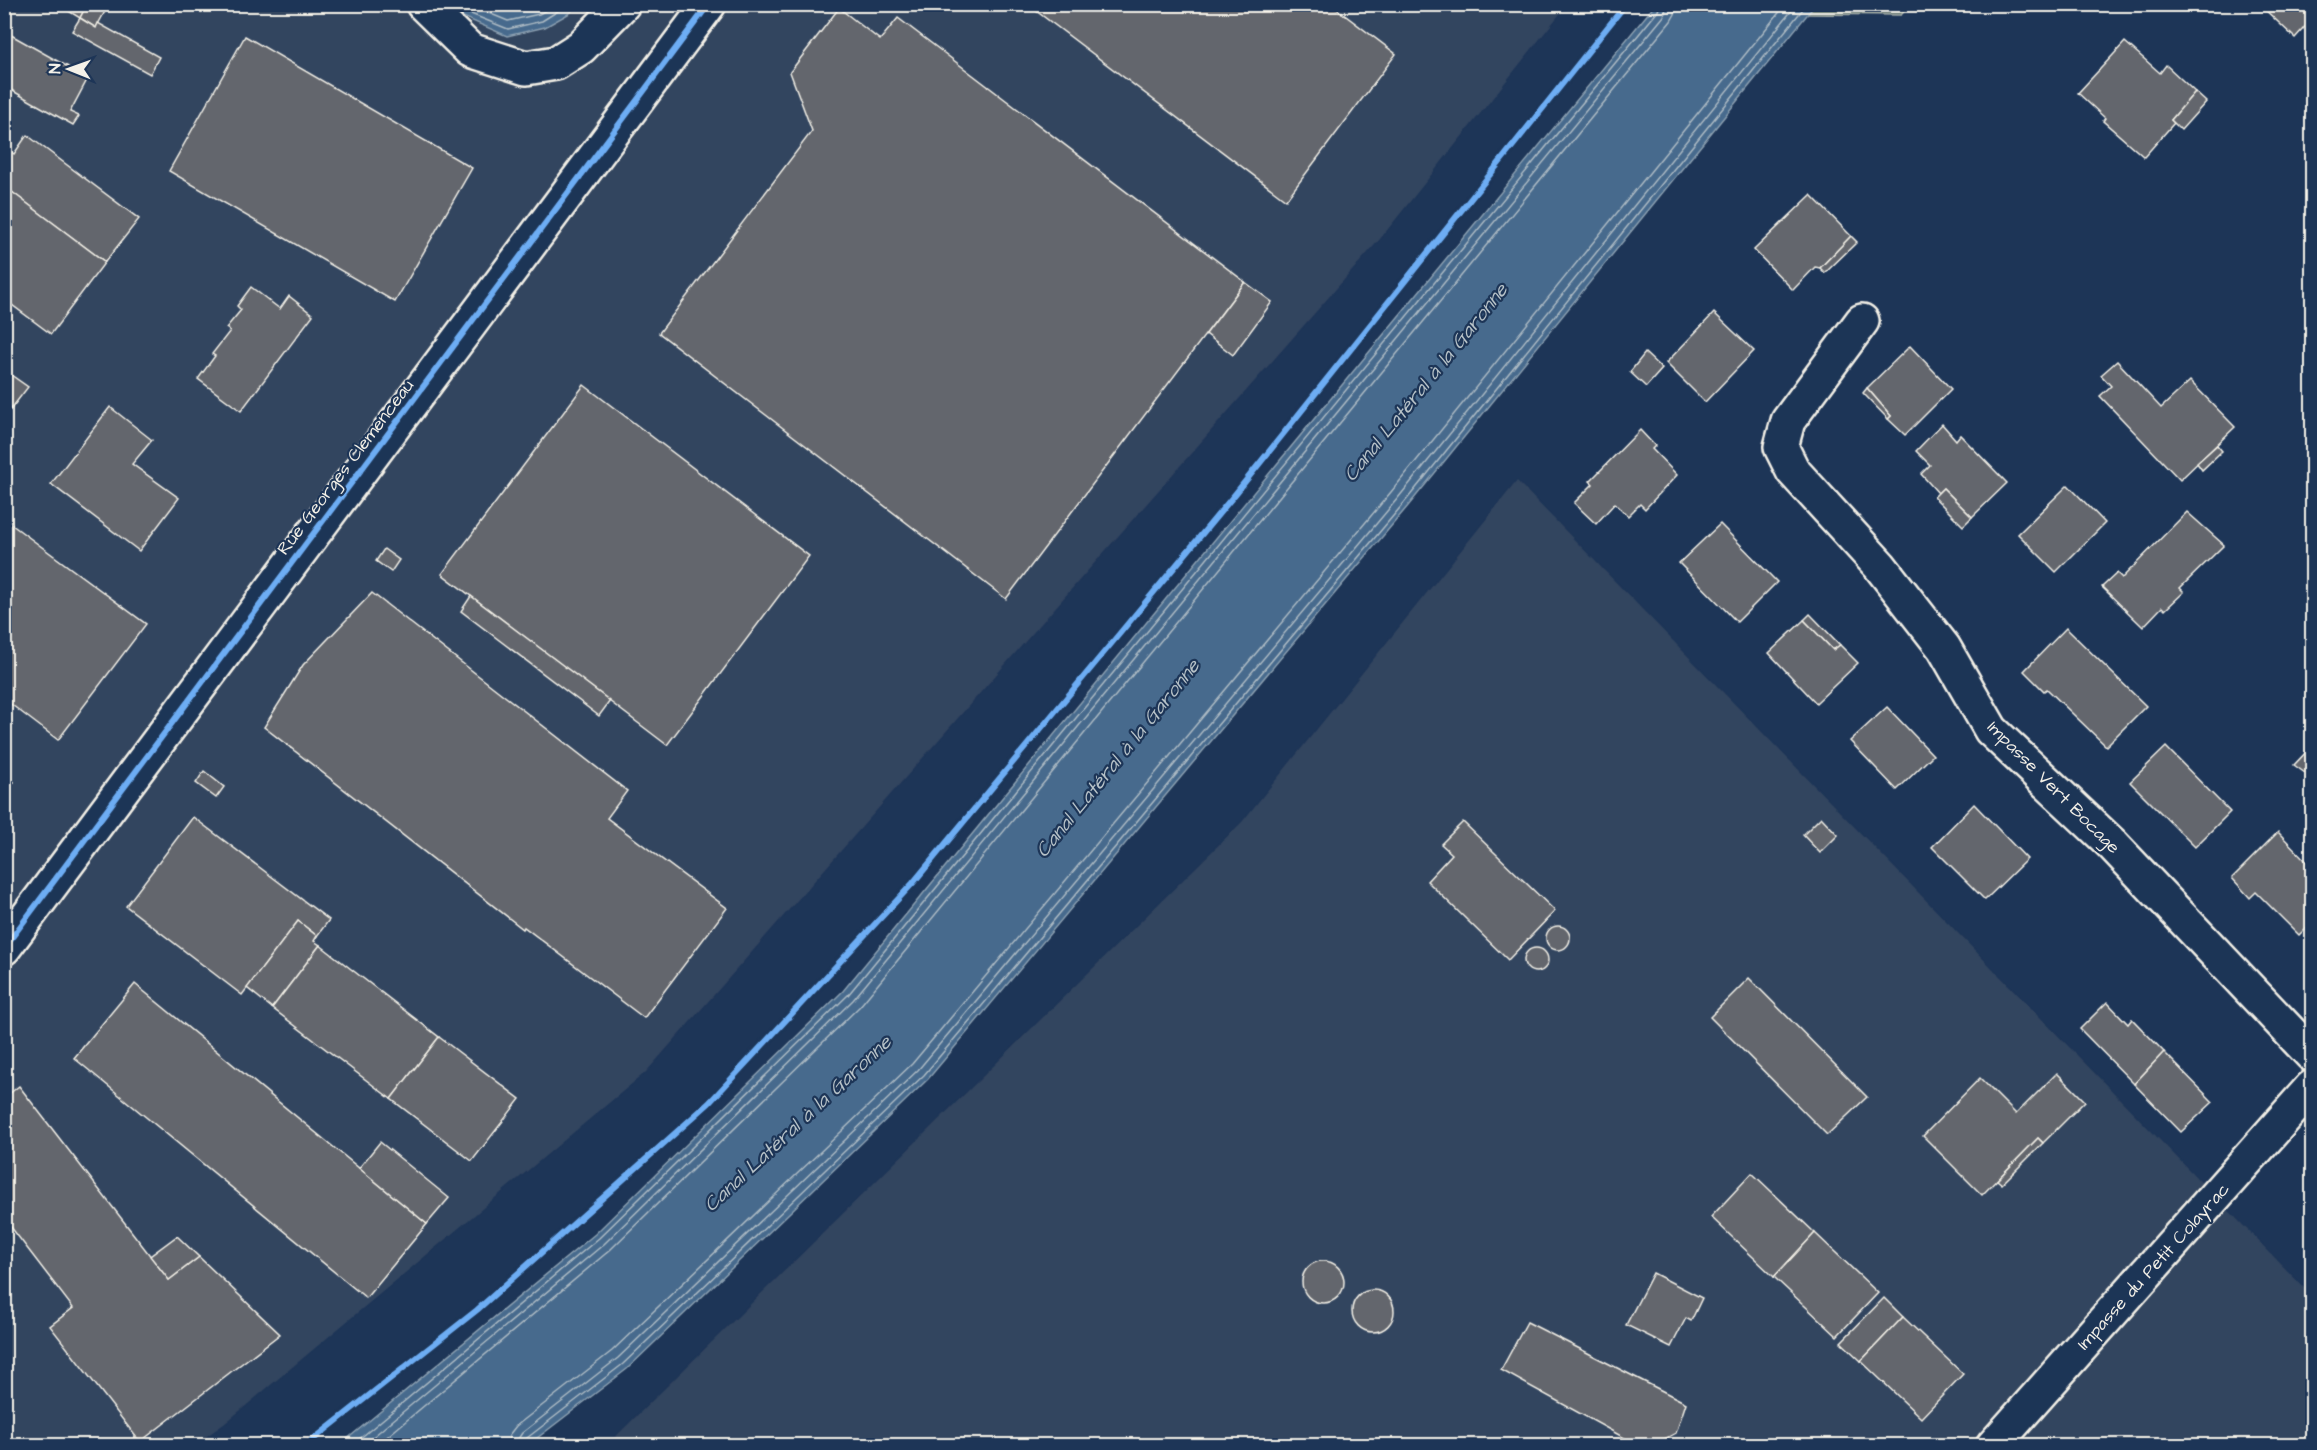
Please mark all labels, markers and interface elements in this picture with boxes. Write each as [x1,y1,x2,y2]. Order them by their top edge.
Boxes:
north arrow [39,39,99,99]
text: N [44,64,66,74]
water label: Canal Latéral à la Garonne [1337,277,1515,488]
street label: Rue Georges Clemenceau [271,374,421,561]
water label: Canal Latéral à la Garonne [1029,653,1207,864]
street label: Impasse Vert Bocage [1981,715,2126,860]
water label: Canal Latéral à la Garonne [698,1028,899,1218]
street label: Impasse du Petit Colayrac [2071,1177,2236,1356]

